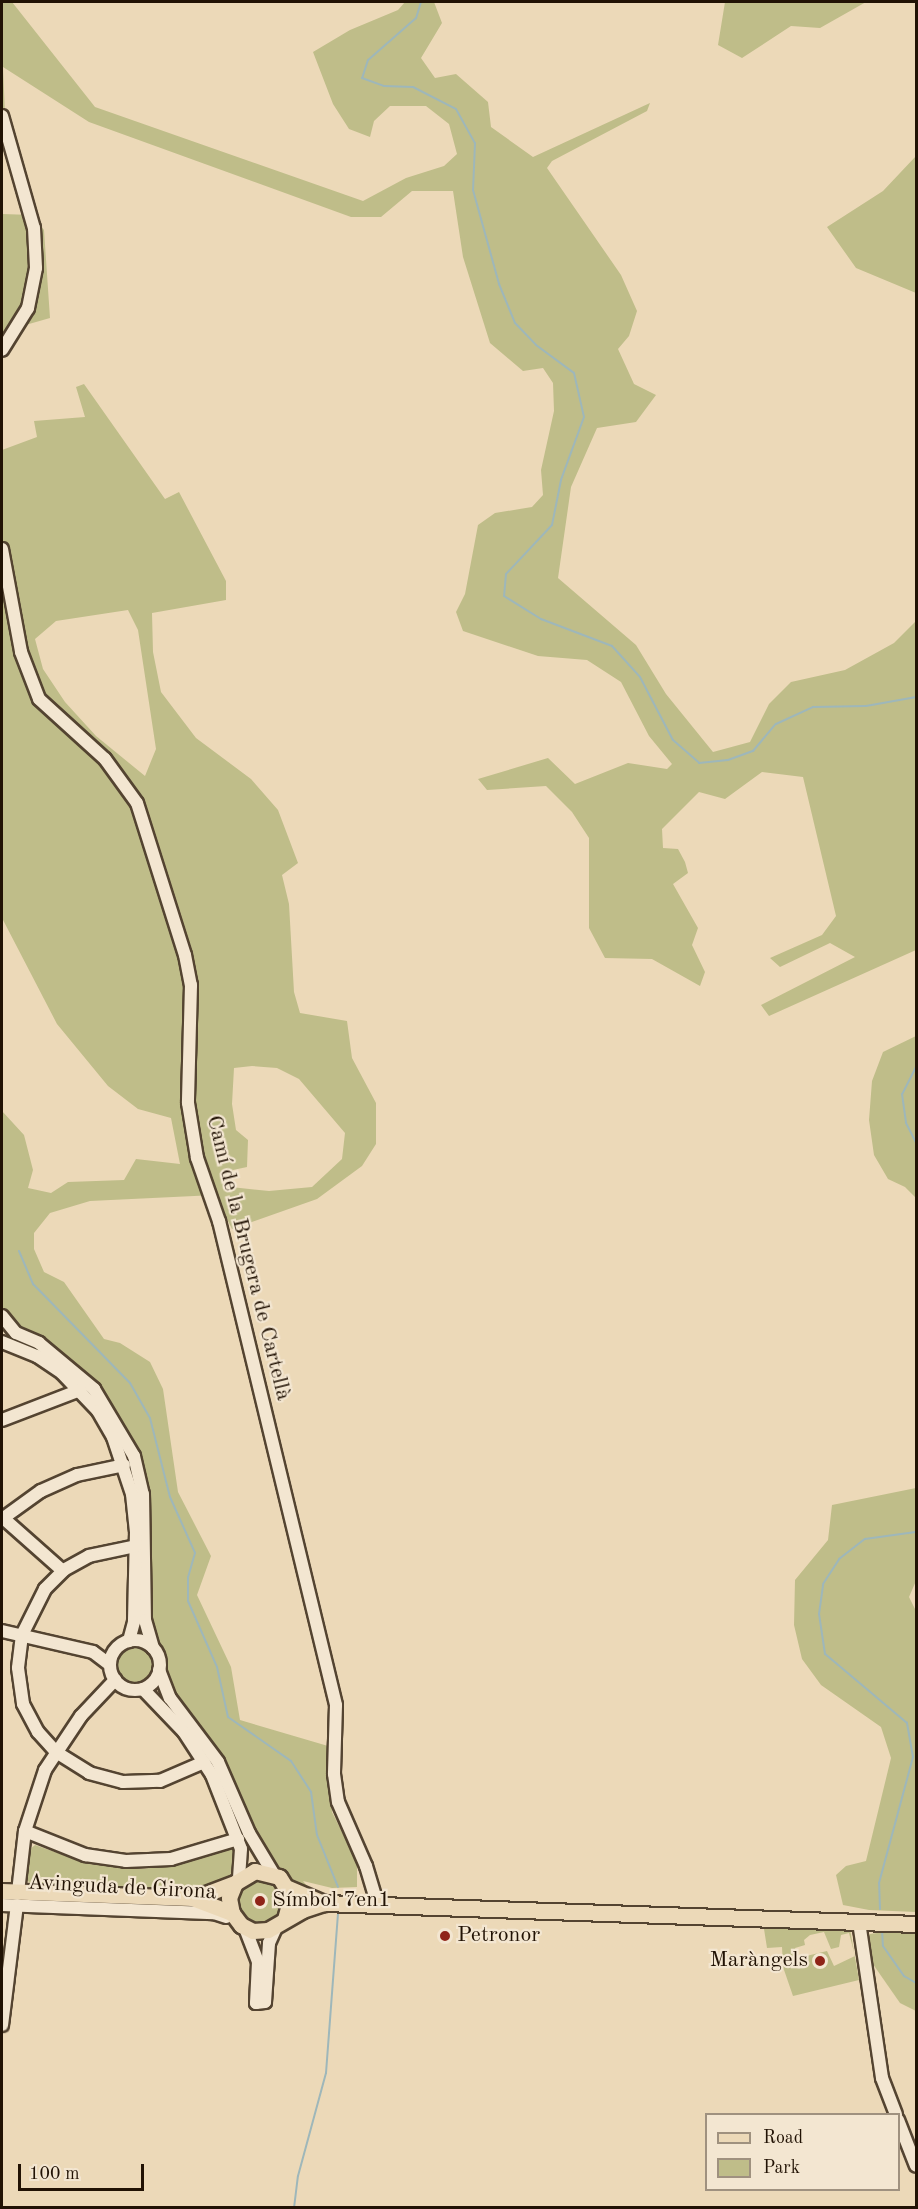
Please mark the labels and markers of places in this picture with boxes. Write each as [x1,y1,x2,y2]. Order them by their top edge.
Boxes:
place label: Símbol 7en1 [272,1888,391,1914]
marker: Símbol 7en1 [253,1894,267,1908]
place label: Petronor [457,1923,540,1949]
marker: Petronor [438,1929,452,1943]
place label: Maràngels [709,1948,808,1974]
marker: Maràngels [813,1954,827,1968]

